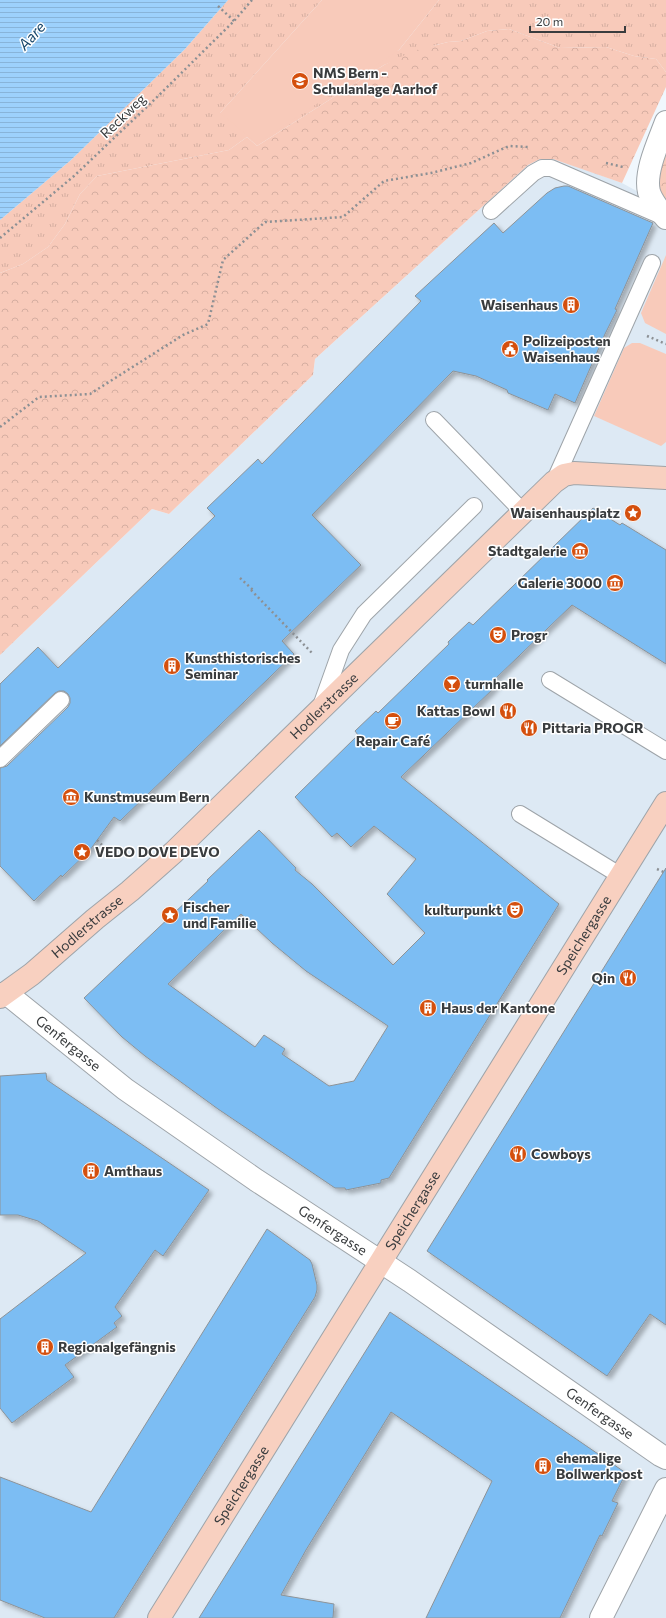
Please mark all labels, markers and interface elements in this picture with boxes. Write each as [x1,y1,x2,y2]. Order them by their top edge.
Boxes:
scale bar [530,8,625,34]
text: 20 m [536,14,563,28]
water label: Aare [13,17,49,54]
place label: NMS Bern - Schulanlage Aarhof [313,64,438,97]
school or university icon: NMS Bern - Schulanlage Aarhof [290,71,310,91]
street label: Reckweg [96,90,149,141]
building icon: Waisenhaus [561,295,581,315]
place label: Waisenhaus [481,296,558,313]
place label: Polizeiposten Waisenhaus [523,332,611,365]
public building icon: Polizeiposten Waisenhaus [500,339,520,359]
place icon: Waisenhausplatz [623,503,643,523]
place label: Waisenhausplatz [510,504,620,521]
museum icon: Stadtgalerie [570,541,590,561]
place label: Stadtgalerie [488,542,567,559]
museum icon: Galerie 3000 [605,573,625,593]
place label: Galerie 3000 [517,574,602,591]
theatre icon: Progr [488,625,508,645]
place label: Progr [511,626,548,643]
place label: Kunsthistorisches Seminar [185,649,301,682]
building icon: Kunsthistorisches Seminar [162,656,182,676]
street label: Hodlerstrasse [286,669,361,742]
bar icon: turnhalle [442,674,462,694]
place label: turnhalle [465,675,523,692]
restaurant icon: Kattas Bowl [498,701,518,721]
place label: Kattas Bowl [417,702,495,719]
cafe icon: Repair Café [383,711,403,731]
restaurant icon: Pittaria PROGR [519,718,539,738]
place label: Pittaria PROGR [542,719,644,736]
place label: Repair Café [356,732,430,749]
museum icon: Kunstmuseum Bern [61,787,81,807]
place label: Kunstmuseum Bern [84,788,209,805]
place icon: VEDO DOVE DEVO [72,842,92,862]
place label: VEDO DOVE DEVO [95,843,220,860]
street label: Hodlerstrasse [48,891,126,961]
street label: Speichergasse [552,892,614,978]
place label: Fischer und Familie [183,898,256,931]
theatre icon: kulturpunkt [505,900,525,920]
place label: kulturpunkt [424,901,502,918]
place icon: Fischer und Familie [160,905,180,925]
restaurant icon: Qin [618,968,638,988]
place label: Qin [592,969,615,986]
building icon: Haus der Kantone [418,998,438,1018]
place label: Haus der Kantone [441,999,555,1016]
street label: Genfergasse [33,1011,105,1074]
restaurant icon: Cowboys [508,1144,528,1164]
place label: Cowboys [531,1145,591,1162]
building icon: Amthaus [81,1161,101,1181]
place label: Amthaus [104,1162,163,1179]
street label: Speichergasse [381,1167,443,1253]
street label: Genfergasse [295,1201,370,1259]
building icon: Regionalgefängnis [35,1337,55,1357]
place label: Regionalgefängnis [58,1338,176,1355]
street label: Genfergasse [563,1383,637,1442]
street label: Speichergasse [210,1442,272,1528]
place label: ehemalige Bollwerkpost [556,1449,643,1482]
building icon: ehemalige Bollwerkpost [533,1456,553,1476]

